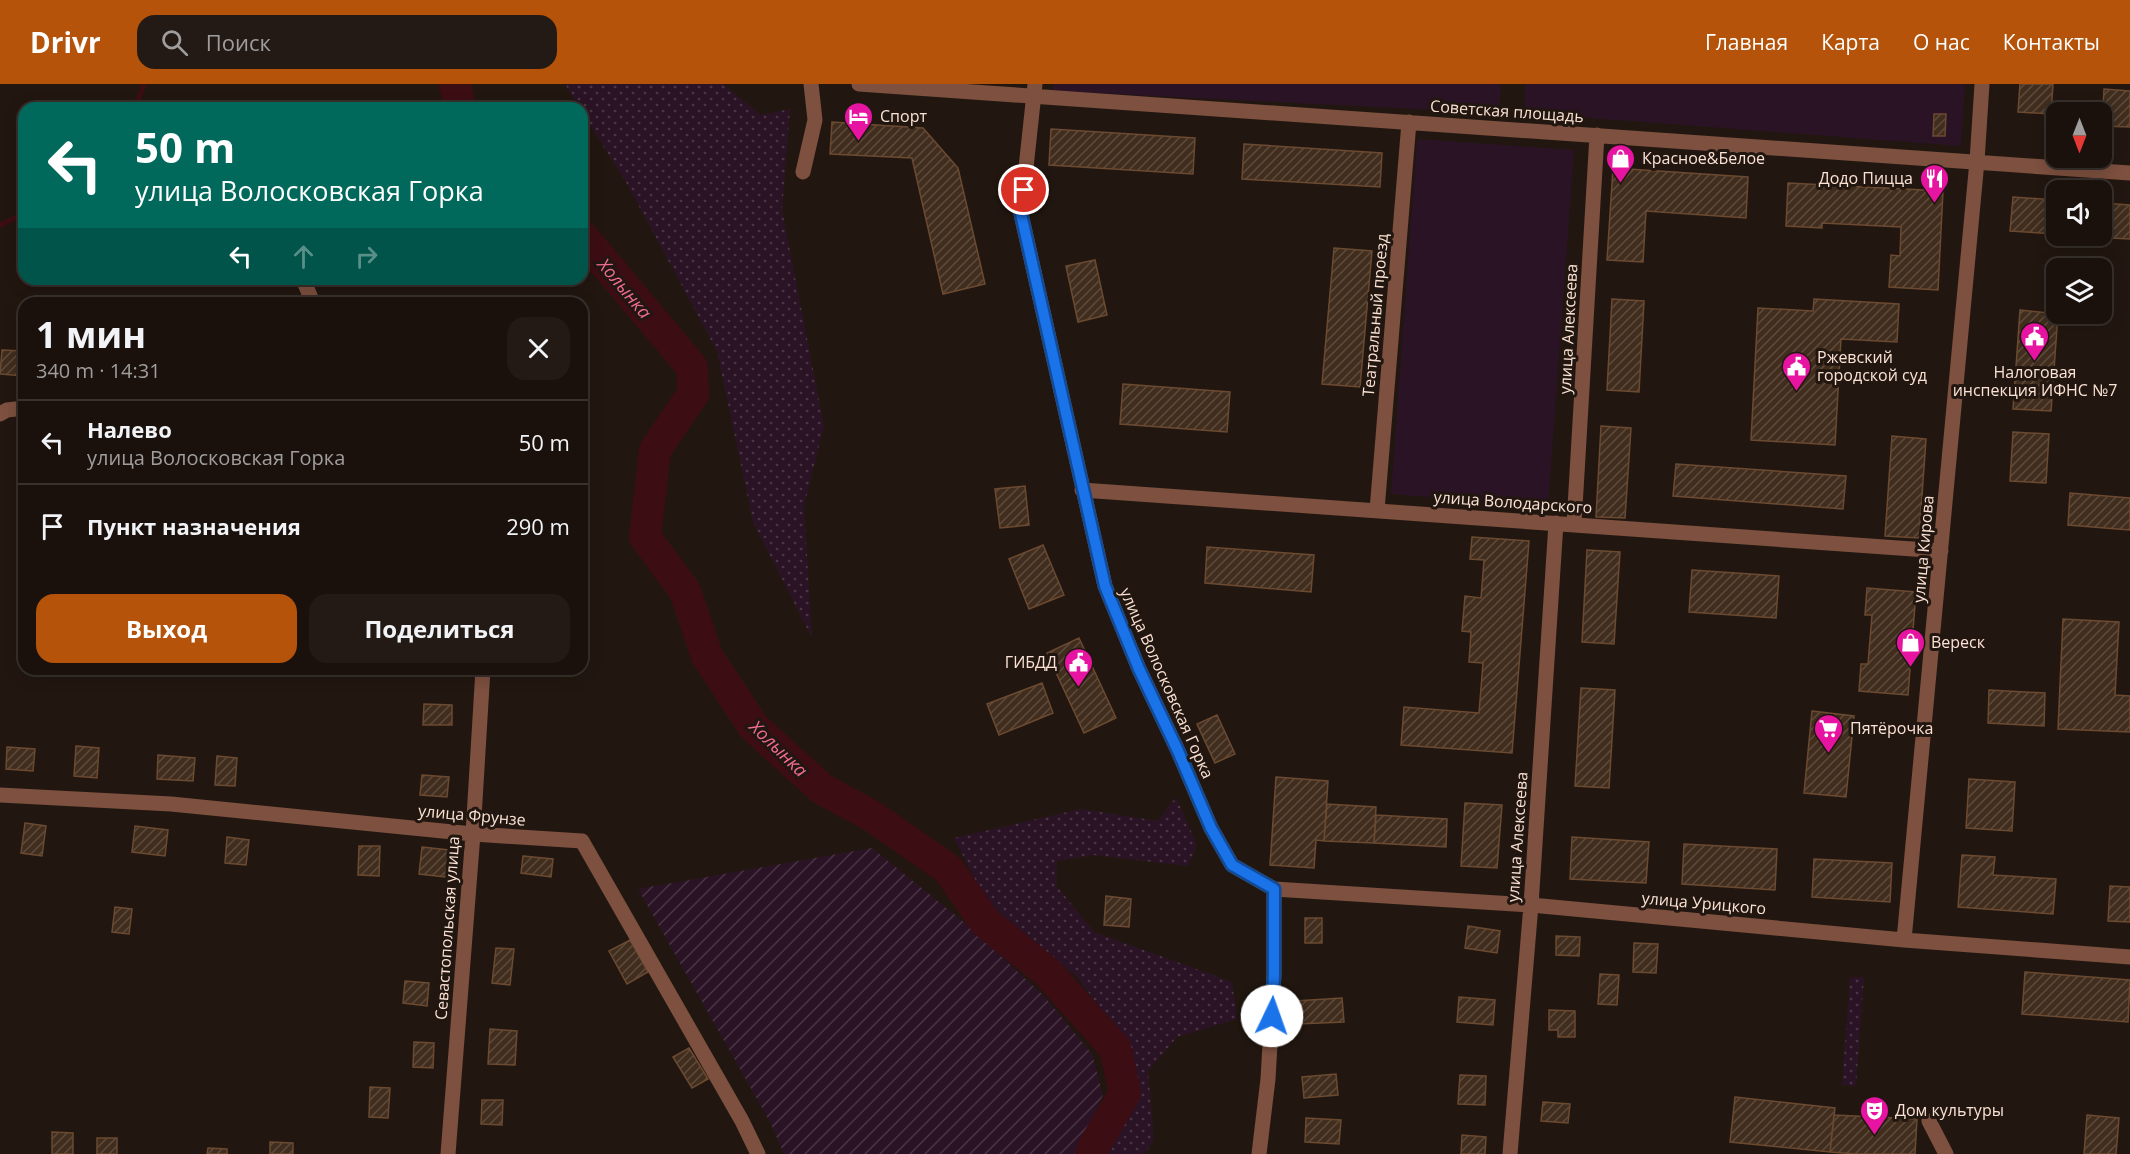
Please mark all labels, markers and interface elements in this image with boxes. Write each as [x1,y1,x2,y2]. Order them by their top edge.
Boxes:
search box [137,15,557,69]
text: Drivr [30,23,101,61]
icon: search [158,26,191,59]
text: Поиск [206,27,271,57]
text: Главная [1705,28,1788,56]
text: Карта [1821,28,1880,56]
text: О нас [1913,28,1970,56]
text: Контакты [2003,28,2100,56]
street label: Советская площадь [1430,95,1584,127]
hotel icon: Спорт [843,100,875,142]
north arrow [2046,102,2112,168]
map controls [2046,102,2112,324]
place label: Спорт [880,105,927,127]
text: 50 m [135,118,235,175]
icon: left [36,126,114,204]
shop icon: Красное&Белое [1605,142,1637,184]
place label: Красное&Белое [1642,147,1765,169]
restaurant icon: Додо Пицца [1918,162,1950,204]
pin [998,164,1049,215]
place label: Додо Пицца [1819,167,1913,189]
text: улица Волосковская Горка [135,172,484,209]
icon: arrive [1007,173,1040,206]
button: sound [2046,180,2112,246]
street label: Театральный проезд [1357,233,1393,397]
icon: left [224,240,257,273]
icon: ahead [287,240,320,273]
icon: right [350,240,383,273]
water label: Холынка [592,252,657,323]
button: layers [2046,258,2112,324]
street label: улица Алексеева [1554,263,1582,395]
text: 1 мин [36,310,146,359]
button: close [507,317,570,380]
public building icon: Налоговая инспекция ИФНС №7 [2019,320,2051,362]
place label: Ржевский городской суд [1817,346,1927,386]
public building icon: Ржевский городской суд [1780,350,1812,392]
text: 340 m · 14:31 [36,357,161,384]
place label: Налоговая инспекция ИФНС №7 [1953,361,2117,401]
text: Налево [87,414,172,444]
icon: left [36,426,69,459]
text: 50 m [519,427,570,457]
text: улица Волосковская Горка [87,444,345,471]
street label: улица Володарского [1433,485,1593,519]
street label: улица Кирова [1907,494,1939,604]
icon: arrive [36,510,69,543]
text: Пункт назначения [87,511,301,541]
text: 290 m [506,511,570,541]
street label: улица Волосковская Горка [1115,584,1219,782]
button: Выход [36,594,297,663]
button: Поделиться [309,594,570,663]
shop icon: Вереск [1894,626,1926,668]
place label: Вереск [1931,631,1986,653]
public building icon: ГИБДД [1062,646,1094,688]
place label: ГИБДД [1005,651,1057,673]
supermarket icon: Пятёрочка [1813,712,1845,754]
water label: Холынка [744,714,813,782]
place label: Пятёрочка [1850,717,1933,739]
street label: улица Алексеева [1501,771,1533,903]
street label: улица Фрунзе [417,799,527,831]
street label: Севастопольская улица [430,835,464,1021]
street label: улица Урицкого [1641,887,1767,919]
position arrow [1240,984,1304,1048]
theatre icon: Дом культуры [1858,1094,1890,1136]
place label: Дом культуры [1895,1099,2004,1121]

